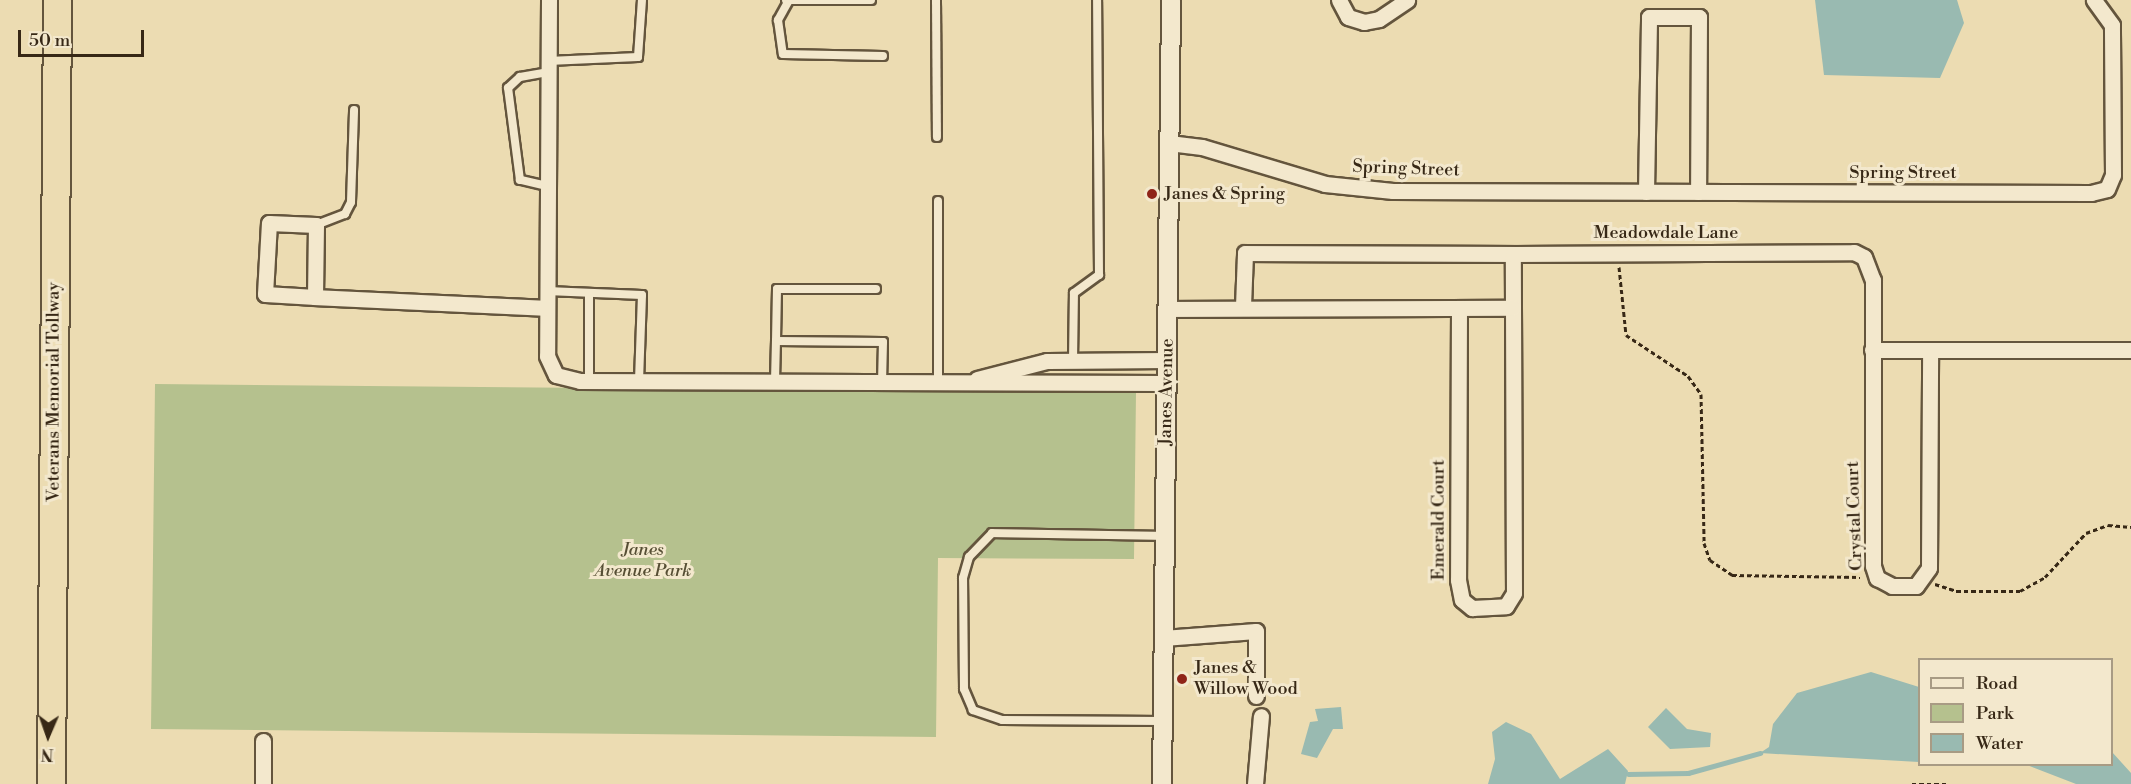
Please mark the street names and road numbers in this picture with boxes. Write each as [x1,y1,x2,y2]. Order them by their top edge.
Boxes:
street label: Spring Street [1352,156,1460,182]
street label: Spring Street [1849,162,1957,184]
street label: Meadowdale Lane [1594,222,1738,244]
street label: Veterans Memorial Tollway [43,282,65,502]
street label: Janes Avenue [1155,338,1179,446]
street label: Emerald Court [1428,460,1450,580]
street label: Crystal Court [1842,461,1868,571]

